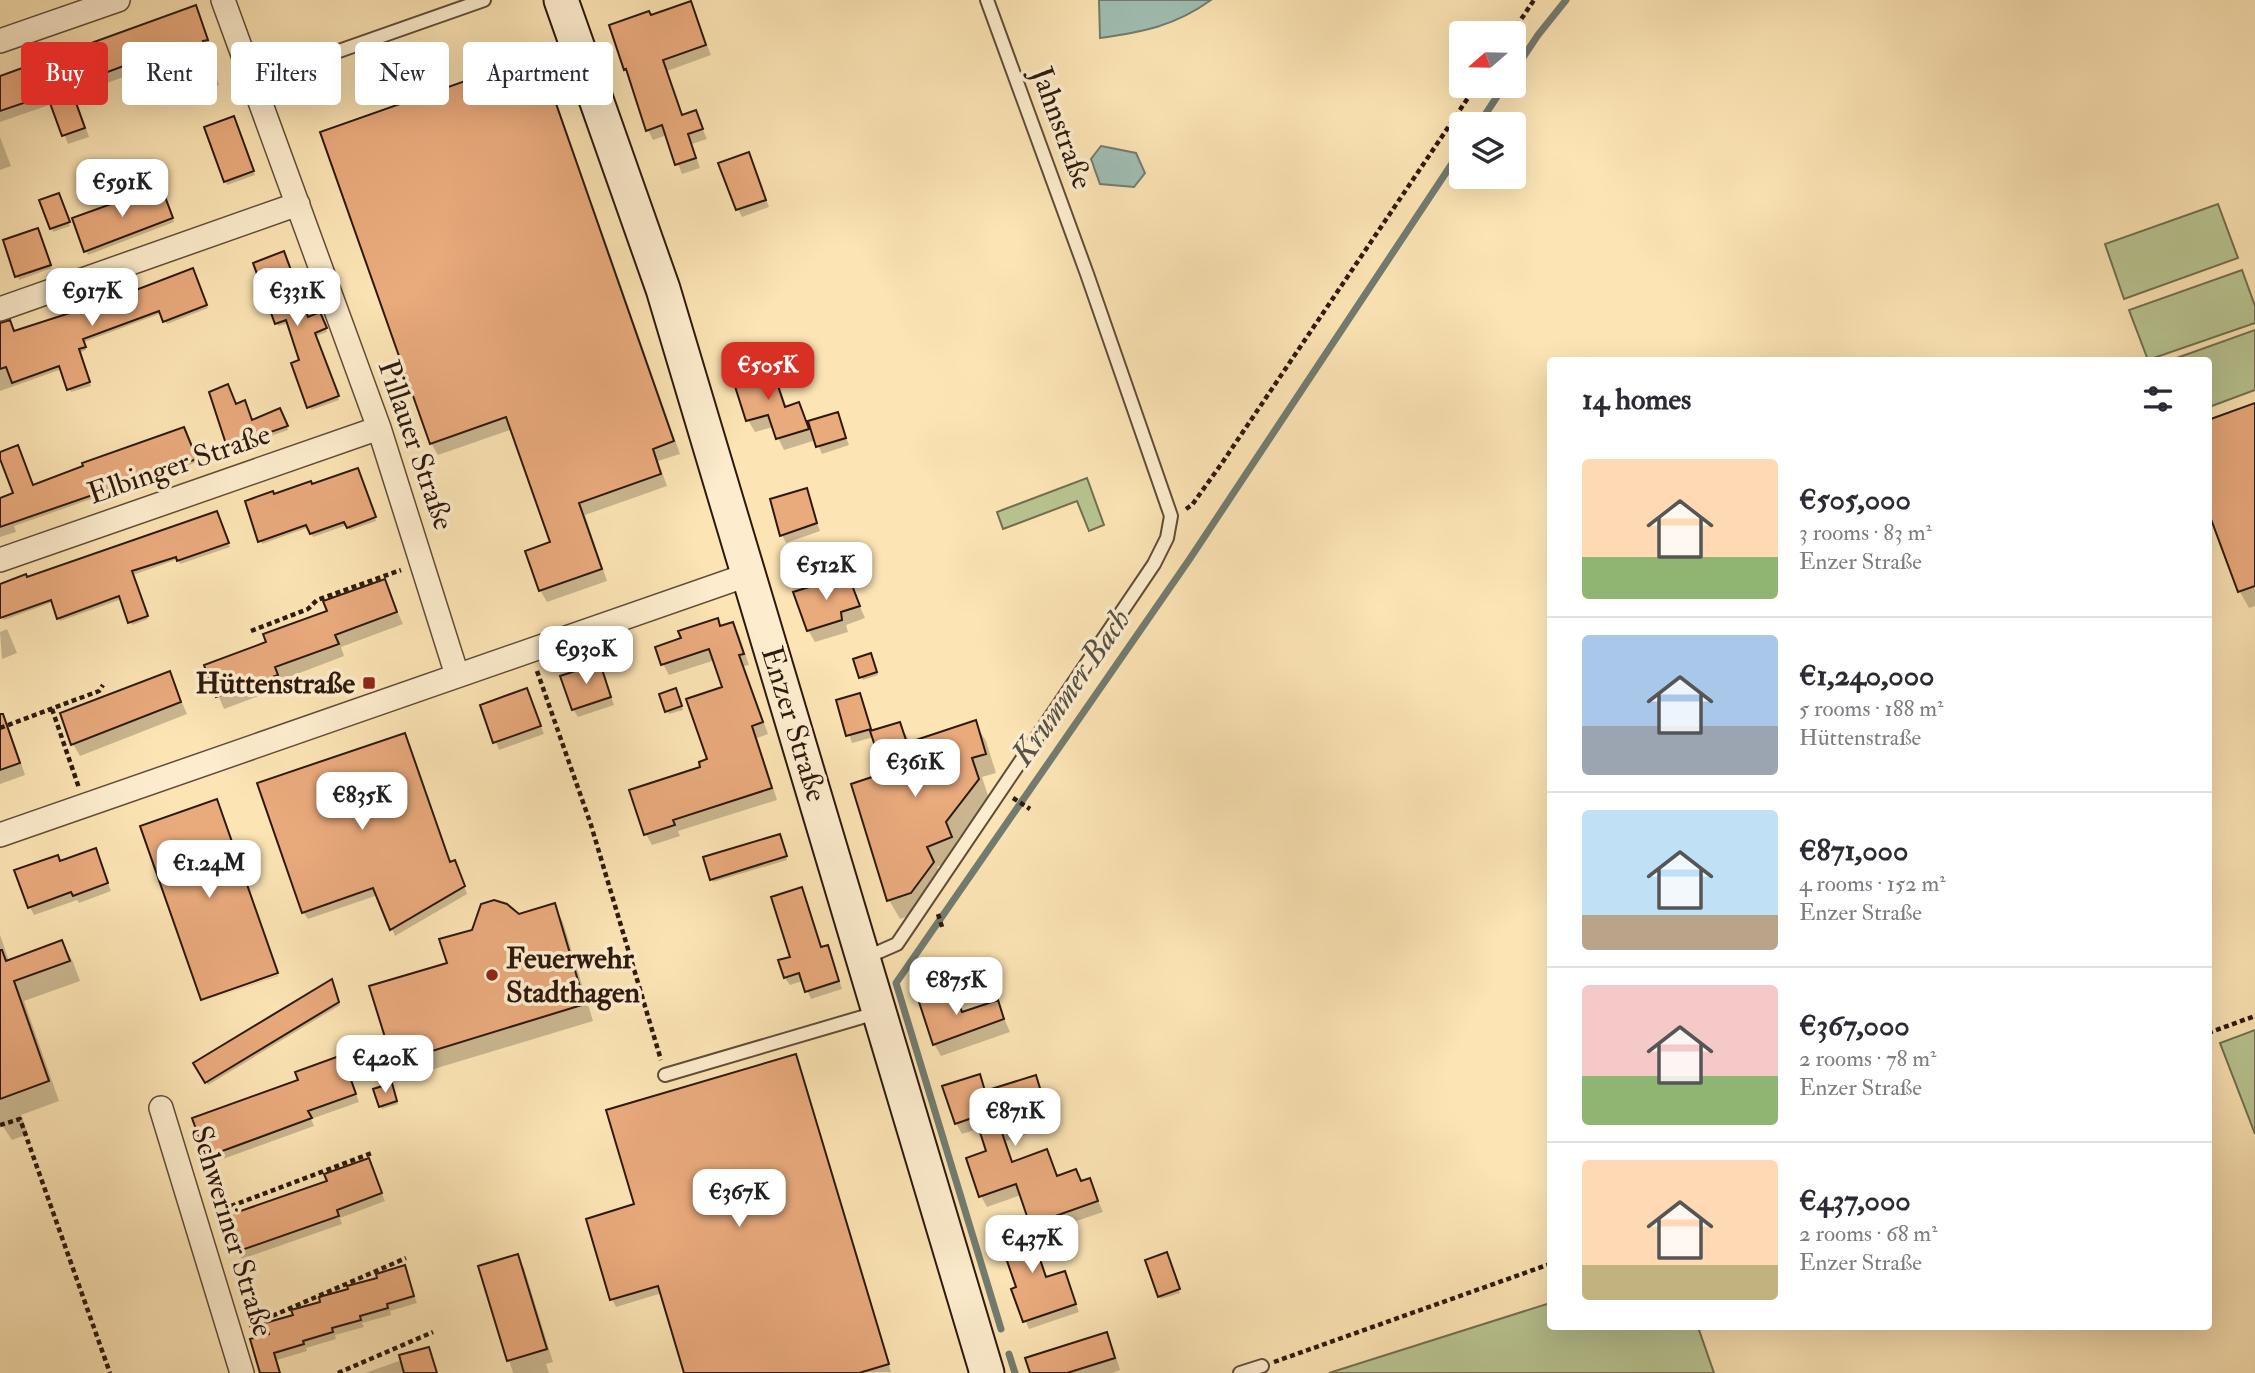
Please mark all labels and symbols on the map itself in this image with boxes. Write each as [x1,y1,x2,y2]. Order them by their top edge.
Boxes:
north arrow [1449,21,1526,98]
street label: Jahnstraße [1023,61,1101,194]
pin: €591K [73,160,171,219]
pin: €917K [43,268,141,328]
pin: €331K [248,268,346,328]
pin: €505K [719,342,817,402]
street label: Pillauer Straße [370,355,462,535]
street label: Elbinger Straße [83,415,275,513]
pin: €512K [777,542,875,602]
water label: Krummer Bach [1001,601,1140,775]
pin: €930K [537,626,635,686]
street label: Enzer Straße [753,642,835,806]
place label: Hüttenstraße [196,665,355,702]
marker: Hüttenstraße [361,675,377,691]
pin: €361K [866,740,964,799]
pin: €835K [313,772,411,832]
pin: €1.24M [152,841,266,900]
place label: Feuerwehr Stadthagen [506,940,641,1011]
pin: €875K [907,958,1005,1017]
marker: Feuerwehr Stadthagen [484,967,500,983]
pin: €420K [336,1036,434,1095]
pin: €871K [966,1088,1064,1148]
street label: Schweriner Straße [182,1121,282,1341]
pin: €367K [690,1170,788,1229]
pin: €437K [983,1216,1081,1275]

